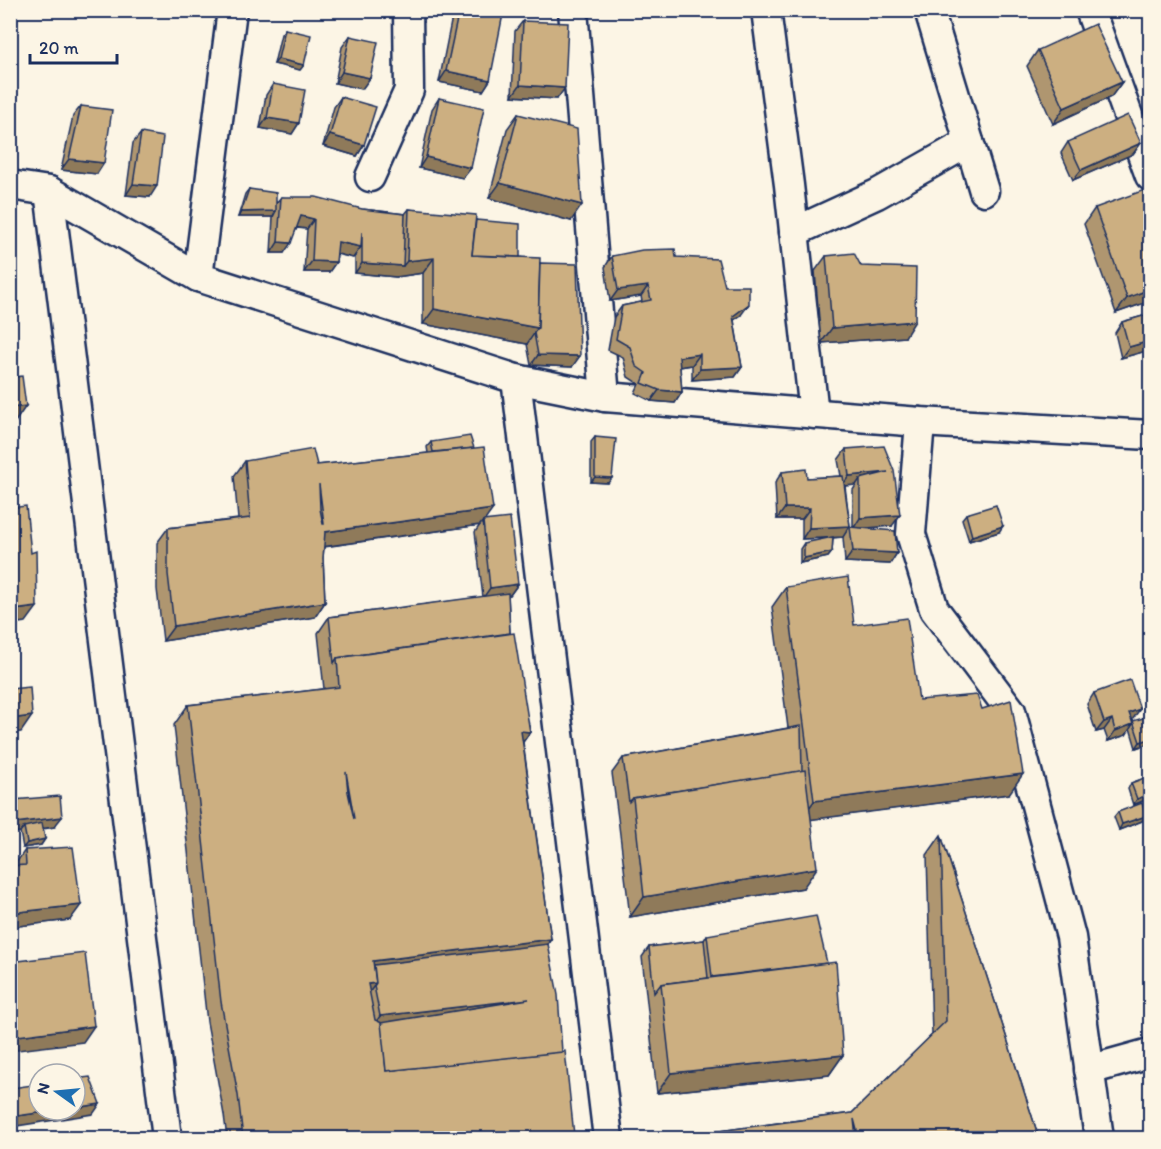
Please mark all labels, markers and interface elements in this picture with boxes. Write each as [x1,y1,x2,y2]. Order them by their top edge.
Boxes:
scale bar [30,27,117,65]
text: 20 m [39,37,79,59]
north arrow [27,1062,87,1122]
text: N [32,1081,54,1096]

